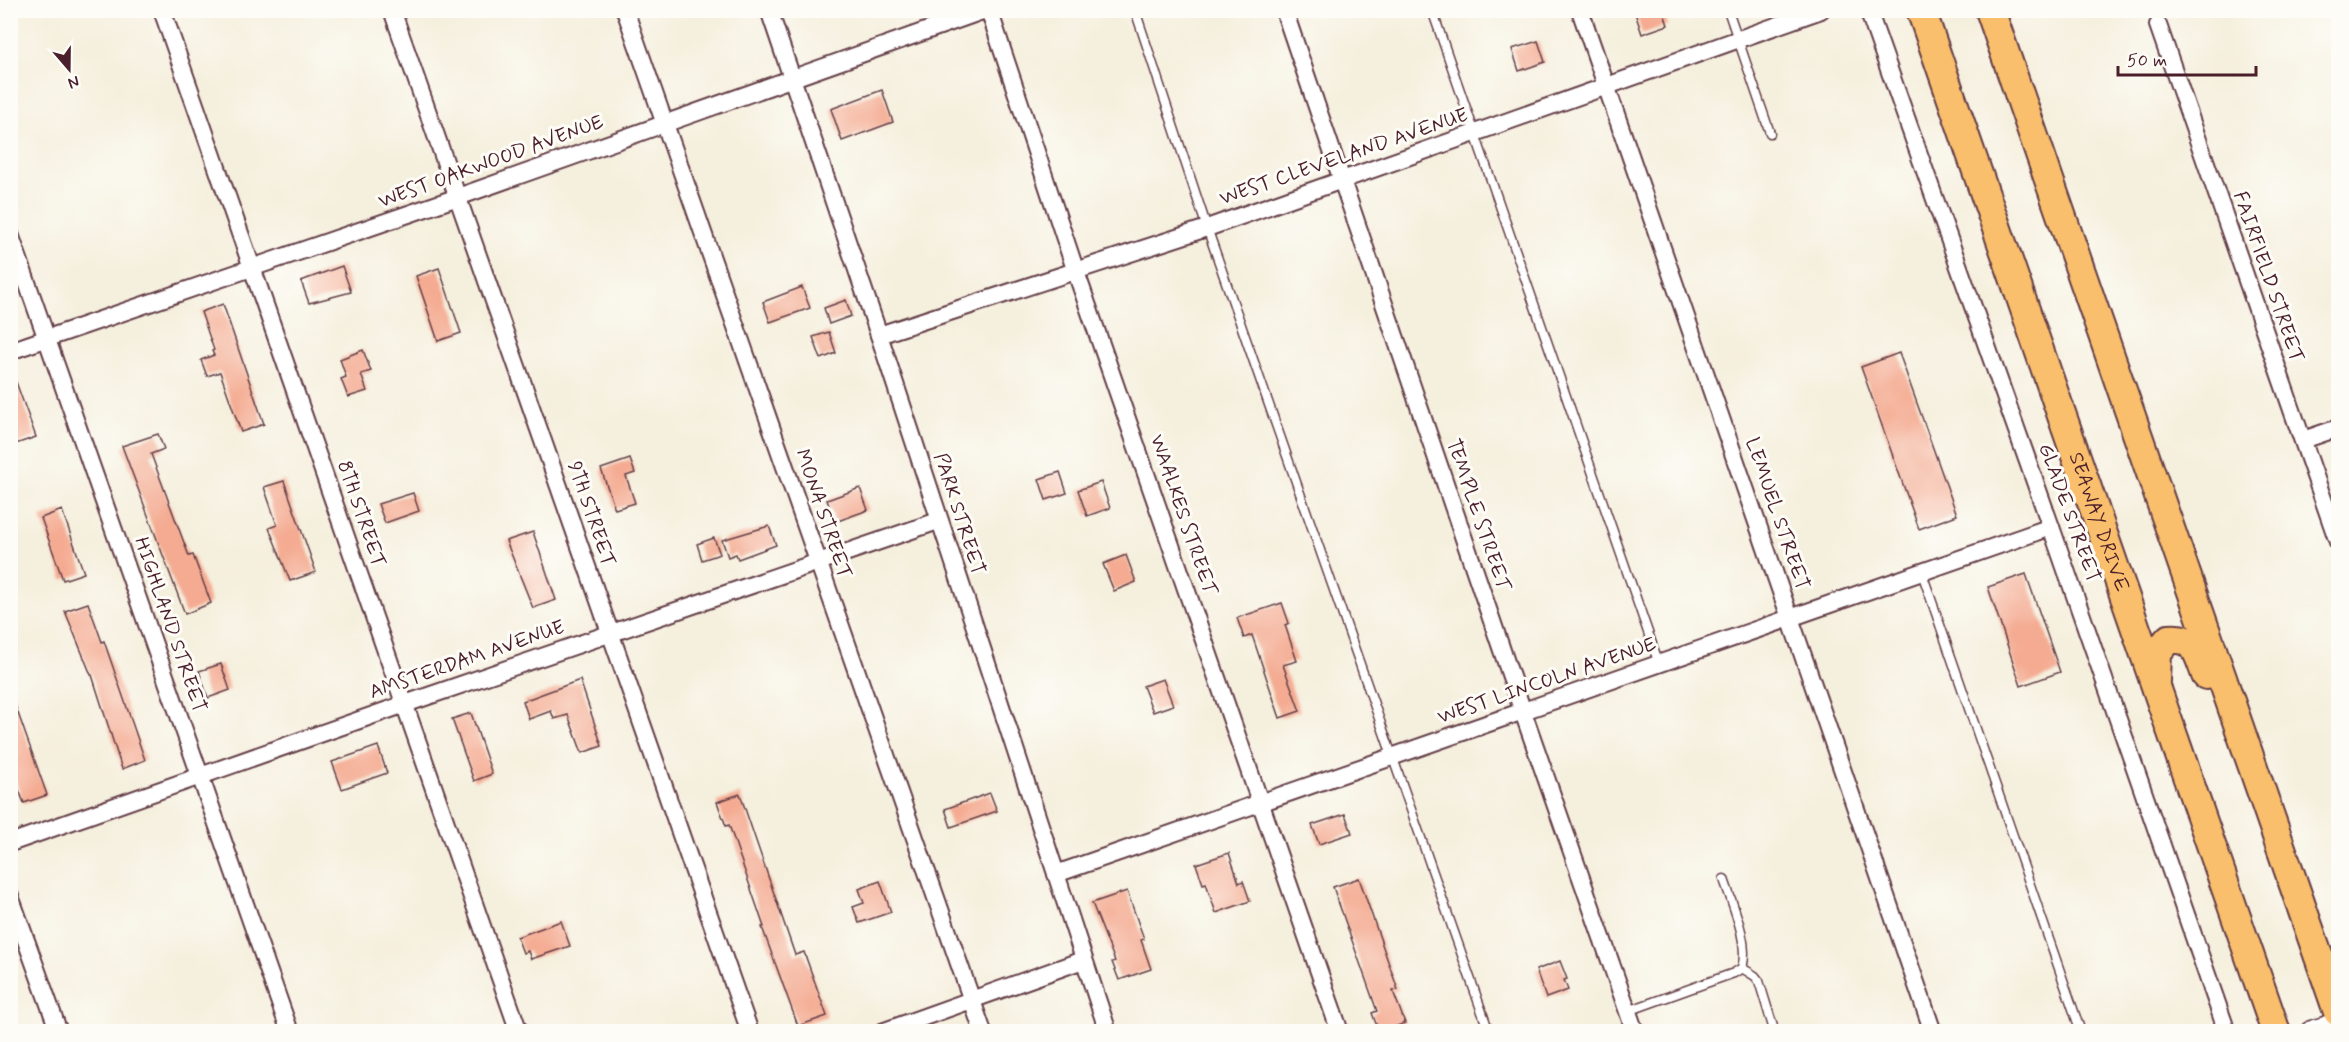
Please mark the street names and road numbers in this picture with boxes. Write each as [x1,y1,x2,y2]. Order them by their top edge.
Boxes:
street label: WEST CLEVELAND AVENUE [1216,102,1472,212]
street label: WEST OAKWOOD AVENUE [375,109,607,215]
street label: FAIRFIELD STREET [2226,188,2310,366]
street label: WAALKES STREET [1143,431,1224,600]
street label: LEMUEL STREET [1738,434,1816,594]
street label: TEMPLE STREET [1439,435,1517,596]
street label: GLADE STREET [2031,440,2107,586]
street label: MONA STREET [788,446,858,582]
street label: SEAWAY DRIVE [2062,449,2136,595]
street label: PARK STREET [927,450,991,578]
street label: 8TH STREET [330,457,392,571]
street label: 9TH STREET [560,458,622,570]
street label: HIGHLAND STREET [127,534,213,716]
street label: AMSTERDAM AVENUE [366,614,568,706]
street label: WEST LINCOLN AVENUE [1434,631,1660,731]

